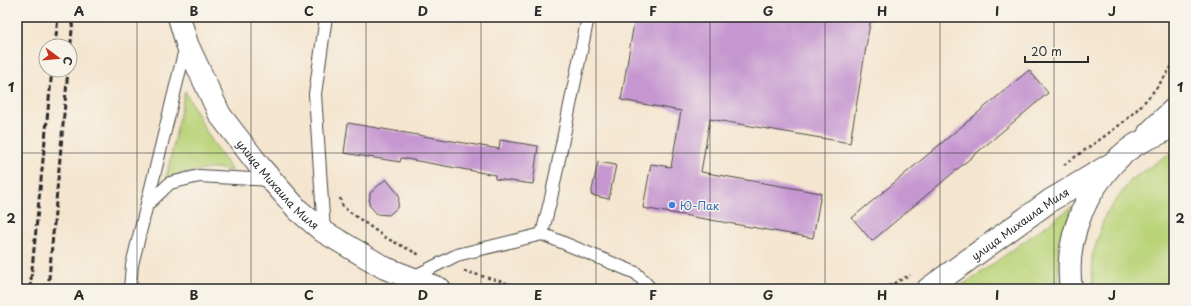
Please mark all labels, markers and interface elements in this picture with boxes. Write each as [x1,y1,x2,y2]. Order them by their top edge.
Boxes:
text: A [74,1,84,20]
text: B [190,1,199,20]
text: C [304,1,314,20]
text: D [418,1,428,20]
text: E [534,1,542,20]
text: F [649,1,657,20]
text: G [763,1,773,20]
text: H [877,1,887,20]
text: I [995,1,999,20]
text: J [1108,1,1116,20]
north arrow [38,38,78,78]
scale bar [1025,38,1088,64]
text: 20 m [1031,42,1062,60]
text: С [59,55,77,67]
text: 1 [8,77,14,96]
text: 1 [1177,77,1183,96]
street label: улица Михаила Миля [233,135,323,233]
street label: улица Михаила Миля [967,183,1072,264]
place label: Ю-Пак [680,197,720,214]
marker: Ю-Пак [667,200,677,210]
text: 2 [6,208,16,227]
text: 2 [1175,208,1185,227]
text: A [74,285,84,304]
text: B [190,285,199,304]
text: C [304,285,314,304]
text: D [418,285,428,304]
text: E [534,285,542,304]
text: F [649,285,657,304]
text: G [763,285,773,304]
text: H [877,285,887,304]
text: I [995,285,999,304]
text: J [1108,285,1116,304]

